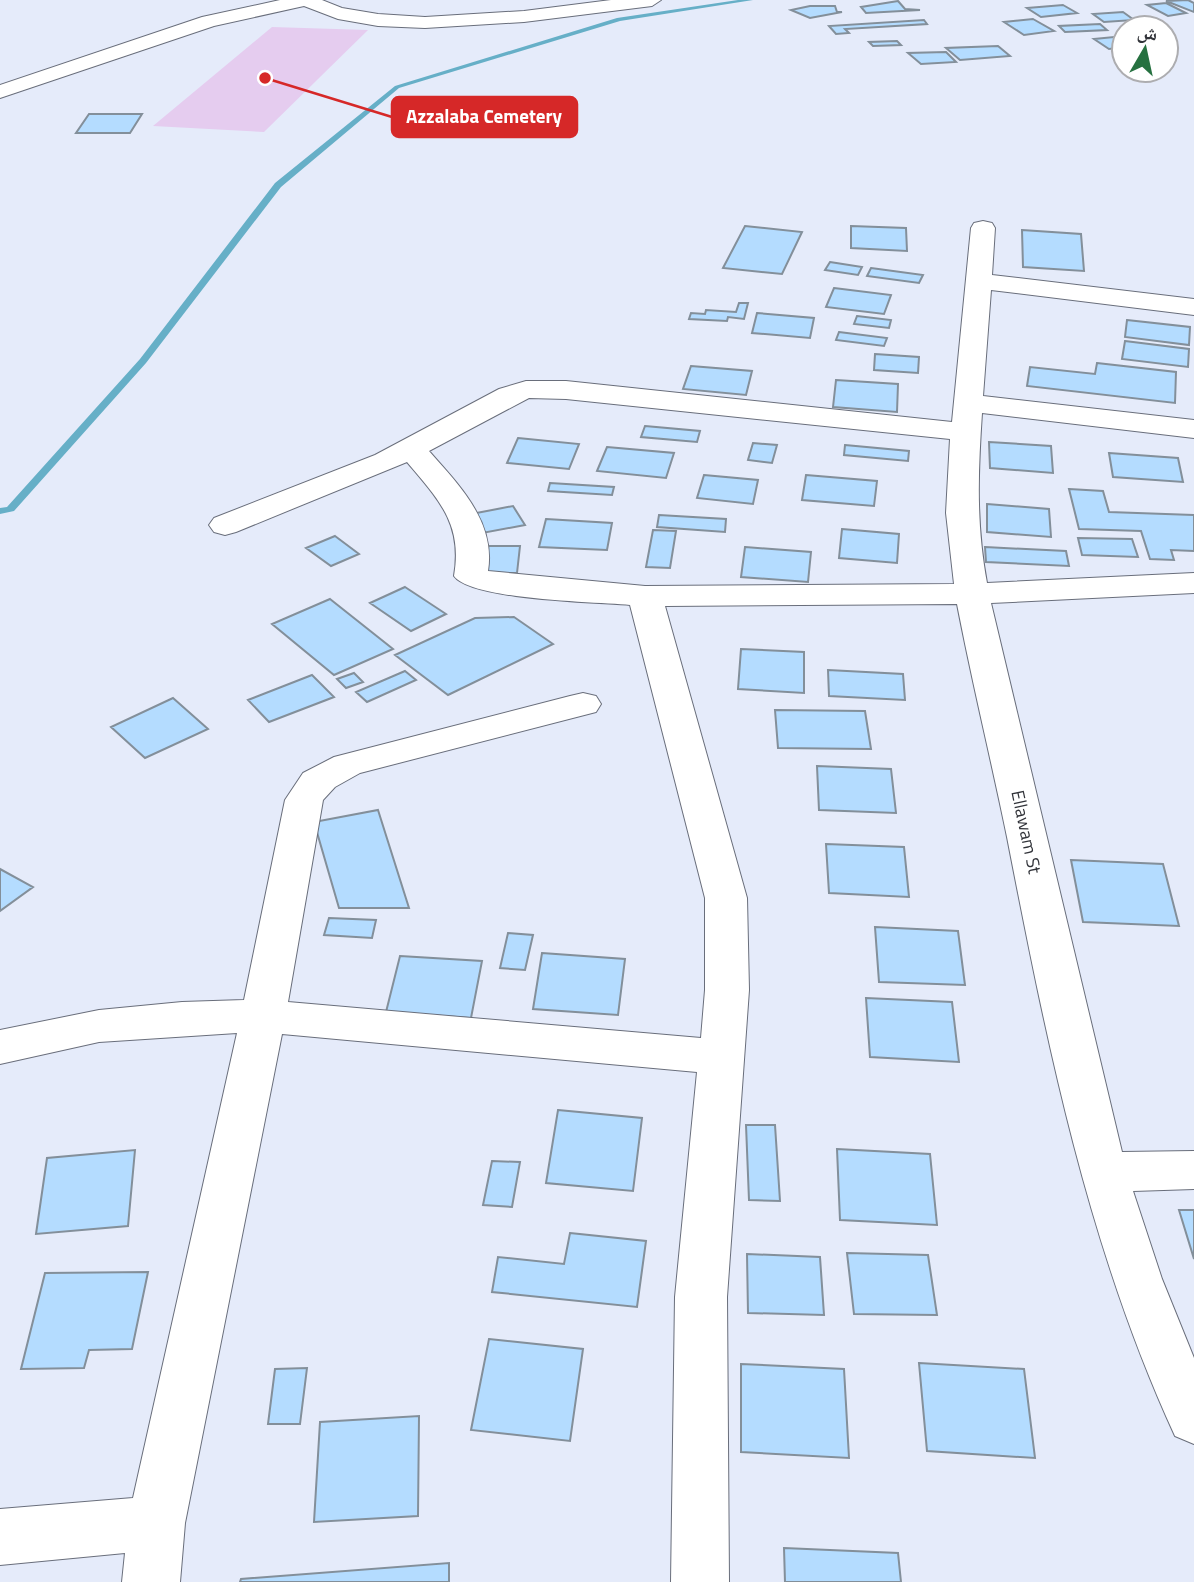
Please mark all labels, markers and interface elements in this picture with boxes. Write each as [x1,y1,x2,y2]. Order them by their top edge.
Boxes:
north arrow [1110,14,1180,84]
text: ش [1136,16,1160,48]
callout: Azzalaba Cemetery [392,97,577,137]
text: Azzalaba Cemetery [406,101,563,130]
street label: Ellawam St [1004,788,1049,877]

